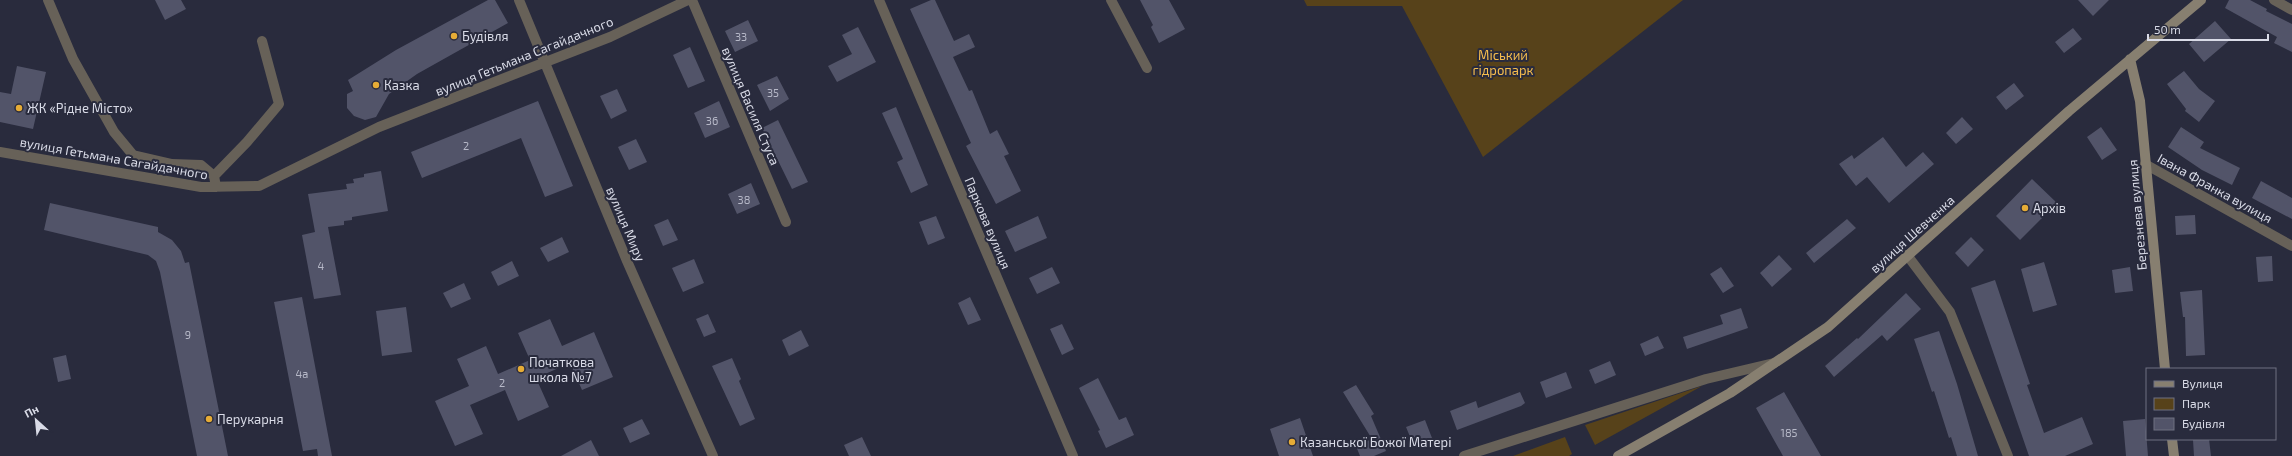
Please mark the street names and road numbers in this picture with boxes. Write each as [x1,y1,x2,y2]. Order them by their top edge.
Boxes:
street label: вулиця Гетьмана Сагайдачного [433,13,615,99]
street label: вулиця Василя Стуса [719,44,783,168]
street label: вулиця Гетьмана Сагайдачного [19,134,209,182]
street label: Івана Франка вулиця [2155,150,2275,226]
street label: Березнева вулиця [2124,159,2150,271]
street label: Паркова вулиця [961,175,1015,271]
street label: вулиця Миру [603,184,649,264]
street label: вулиця Шевченка [1866,192,1958,276]

